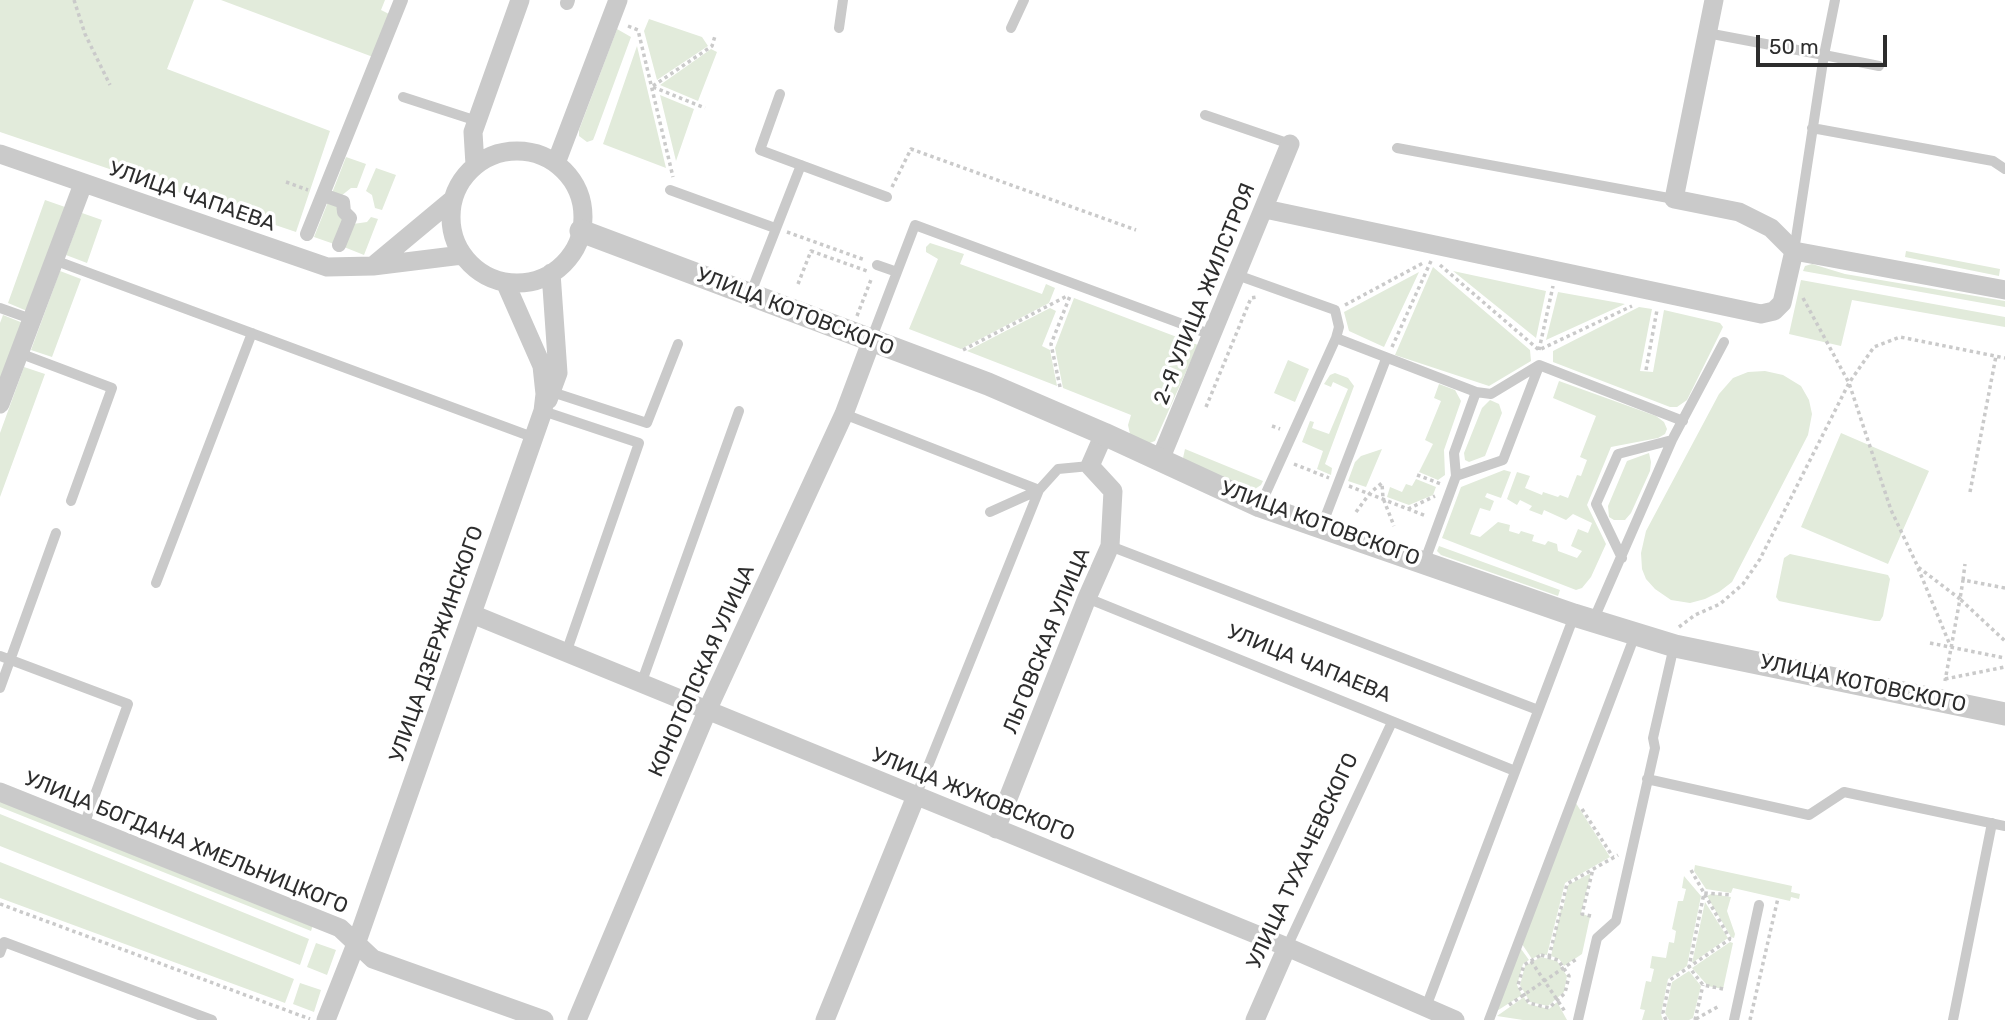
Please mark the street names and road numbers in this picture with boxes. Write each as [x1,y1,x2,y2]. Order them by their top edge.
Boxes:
street label: УЛИЦА ЧАПАЕВА [105,157,279,237]
street label: 2-Я УЛИЦА ЖИЛСТРОЯ [1149,180,1261,408]
street label: УЛИЦА КОТОВСКОГО [693,263,897,361]
street label: УЛИЦА КОТОВСКОГО [1217,476,1423,572]
street label: УЛИЦА ДЗЕРЖИНСКОГО [385,523,489,765]
street label: ЛЬГОВСКАЯ УЛИЦА [998,544,1096,738]
street label: КОНОТОПСКАЯ УЛИЦА [644,561,760,781]
street label: УЛИЦА ЧАПАЕВА [1223,620,1395,708]
street label: УЛИЦА КОТОВСКОГО [1758,650,1968,718]
street label: УЛИЦА ЖУКОВСКОГО [868,743,1078,847]
street label: УЛИЦА ТУХАЧЕВСКОГО [1242,749,1364,973]
street label: УЛИЦА БОГДАНА ХМЕЛЬНИЦКОГО [21,766,351,920]

